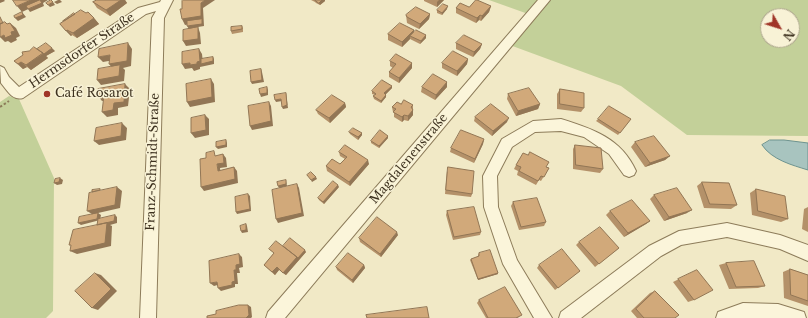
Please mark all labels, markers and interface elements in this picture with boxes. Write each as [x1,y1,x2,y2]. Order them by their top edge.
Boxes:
north arrow [760,8,800,48]
street label: Hermsdorfer Straße [27,10,137,92]
text: N [780,26,797,43]
place label: Café Rosarot [55,87,134,101]
marker: Café Rosarot [42,89,52,99]
street label: Franz-Schmidt-Straße [143,93,163,231]
street label: Magdalenenstraße [367,111,451,207]

